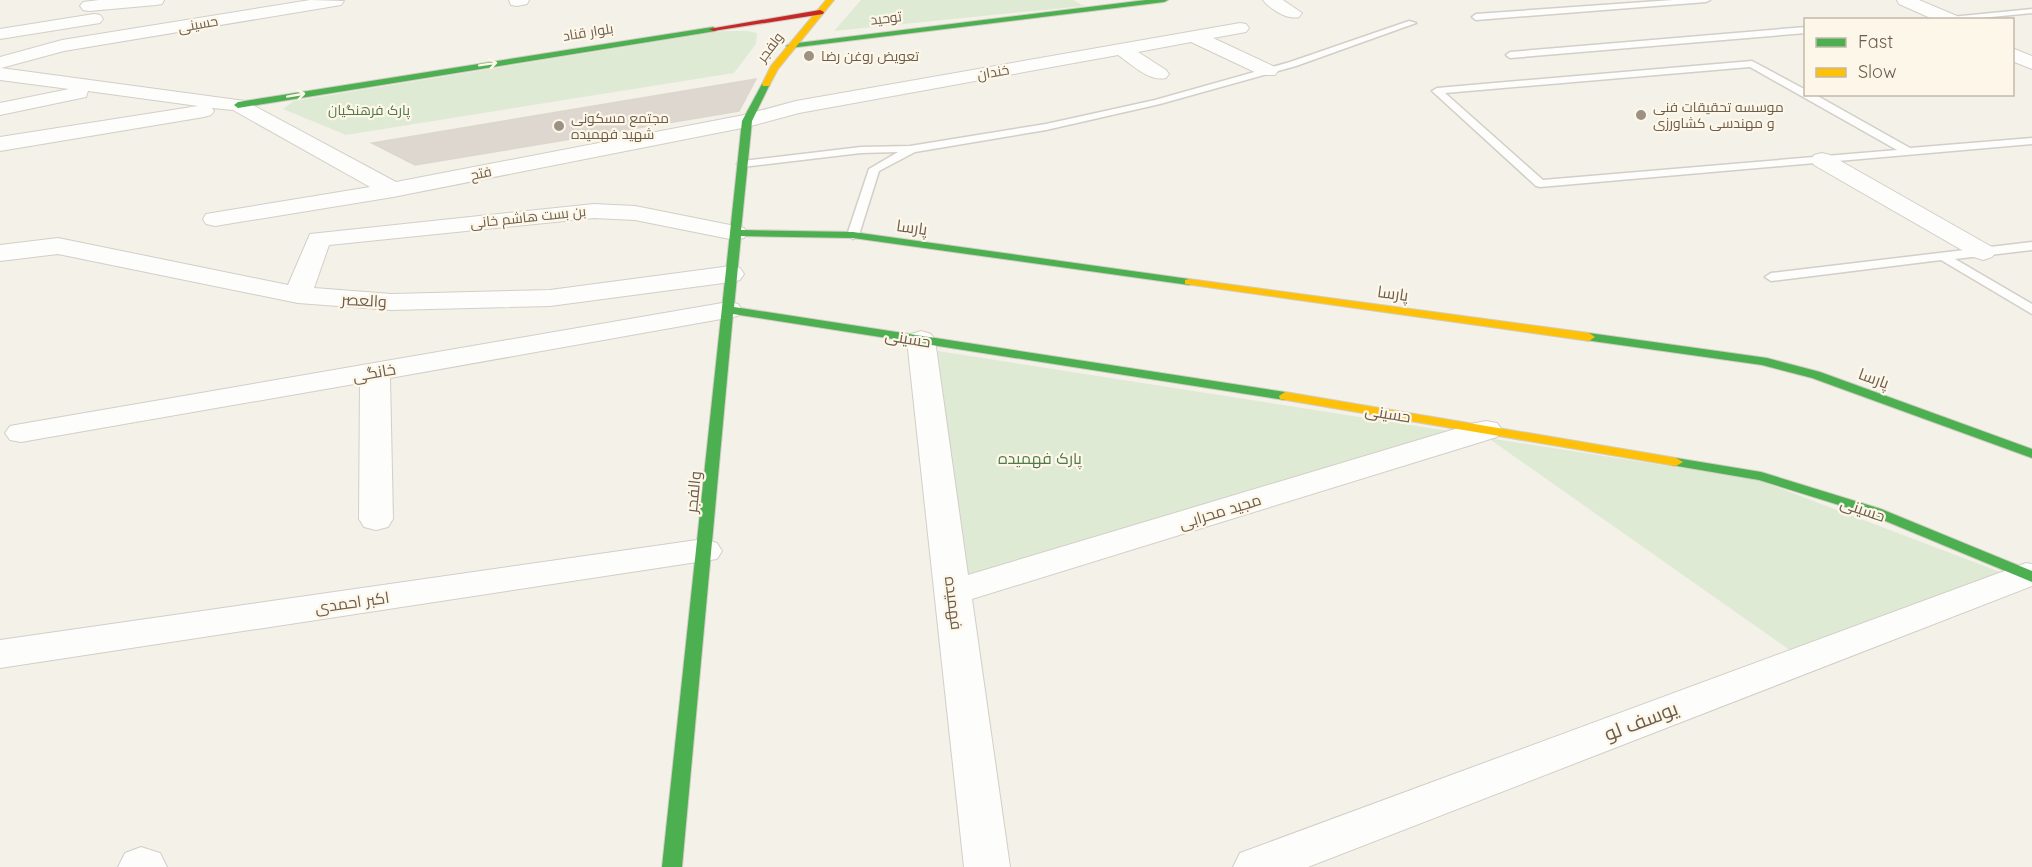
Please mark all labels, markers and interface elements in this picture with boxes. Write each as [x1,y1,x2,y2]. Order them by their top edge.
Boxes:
street label: توحید [869,7,903,29]
street label: حسینی [177,12,219,36]
legend [1804,18,2014,96]
street label: بلوار قناد [561,19,615,45]
street label: ولفجر [752,28,787,66]
text: Fast [1858,30,1893,53]
place label: تعویض روغن رضا [821,47,919,65]
marker: تعویض روغن رضا [802,49,816,63]
one-way arrow [478,58,497,69]
street label: خندان [975,60,1011,84]
text: Slow [1858,60,1896,83]
one-way arrow [285,90,305,101]
place label: موسسه تحقیقات فنی و مهندسی کشاورزی [1653,98,1784,132]
park label: پارک فرهنگیان [328,101,410,120]
marker: موسسه تحقیقات فنی و مهندسی کشاورزی [1634,108,1648,122]
place label: مجتمع مسکونی شهید فهمیده [571,109,669,143]
marker: مجتمع مسکونی شهید فهمیده [552,119,566,133]
street label: فتح [469,162,493,184]
street label: بن بست هاشم خانی [469,202,587,233]
street label: پارسا [895,215,930,241]
street label: پارسا [1376,281,1411,307]
street label: والعصر [340,289,387,311]
street label: حسینی [883,325,932,352]
street label: خانگی [351,358,397,387]
street label: پارسا [1855,363,1893,395]
street label: حسینی [1363,400,1412,427]
park label: پارک فهمیده [998,448,1083,470]
street label: والفجر [681,470,705,515]
street label: مجید محرابی [1176,489,1264,534]
street label: حسینی [1838,492,1888,527]
street label: فهمیده [940,575,967,631]
street label: اکبر احمدی [313,587,391,618]
street label: یوسف لو [1600,695,1682,746]

